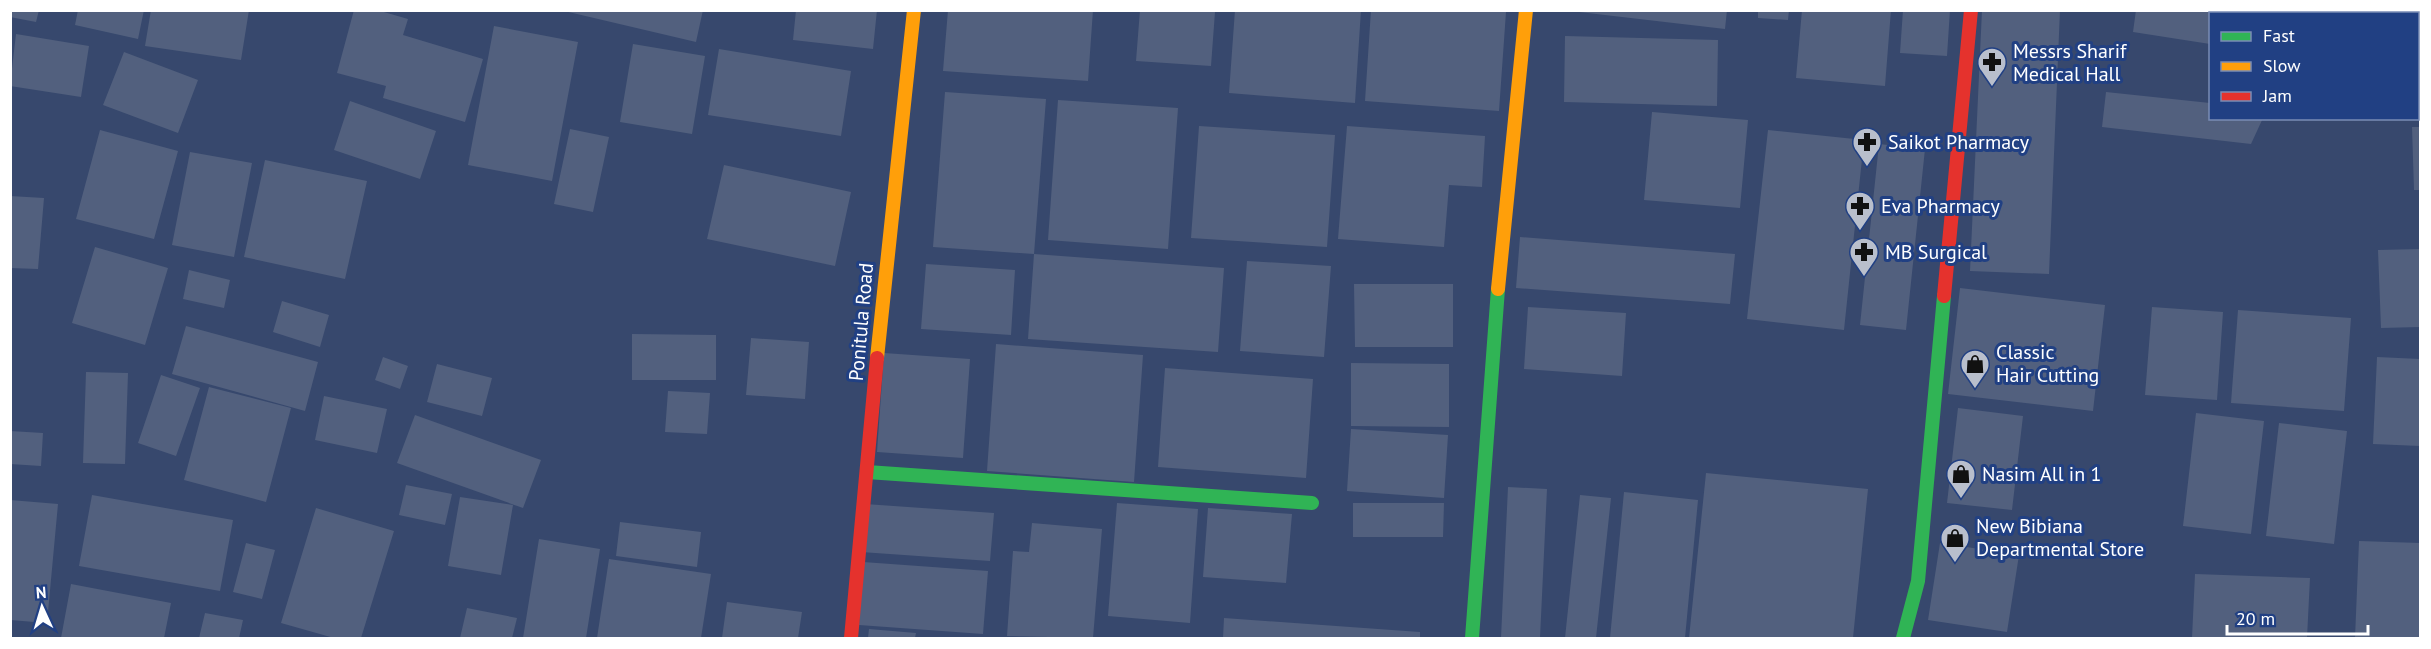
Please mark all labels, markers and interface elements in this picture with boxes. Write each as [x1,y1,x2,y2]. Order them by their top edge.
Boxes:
legend [2209,12,2419,120]
text: Fast [2263,24,2295,47]
place label: Messrs Sharif Medical Hall [2013,38,2128,87]
pharmacy icon: Messrs Sharif Medical Hall [1976,46,2008,88]
text: Slow [2263,54,2301,77]
text: Jam [2262,84,2292,107]
pharmacy icon: Saikot Pharmacy [1851,126,1883,168]
place label: Saikot Pharmacy [1888,129,2030,155]
pharmacy icon: Eva Pharmacy [1844,190,1876,232]
place label: Eva Pharmacy [1881,193,2000,219]
pharmacy icon: MB Surgical [1848,236,1880,278]
place label: MB Surgical [1885,239,1987,265]
street label: Ponitula Road [843,262,879,382]
place label: Classic Hair Cutting [1996,339,2099,388]
shop icon: Classic Hair Cutting [1959,348,1991,390]
shop icon: Nasim All in 1 [1945,458,1977,500]
place label: Nasim All in 1 [1982,461,2101,487]
place label: New Bibiana Departmental Store [1976,513,2144,562]
shop icon: New Bibiana Departmental Store [1939,522,1971,564]
north arrow [12,577,72,637]
text: N [35,582,47,602]
scale bar [2227,598,2368,636]
text: 20 m [2236,607,2275,630]

